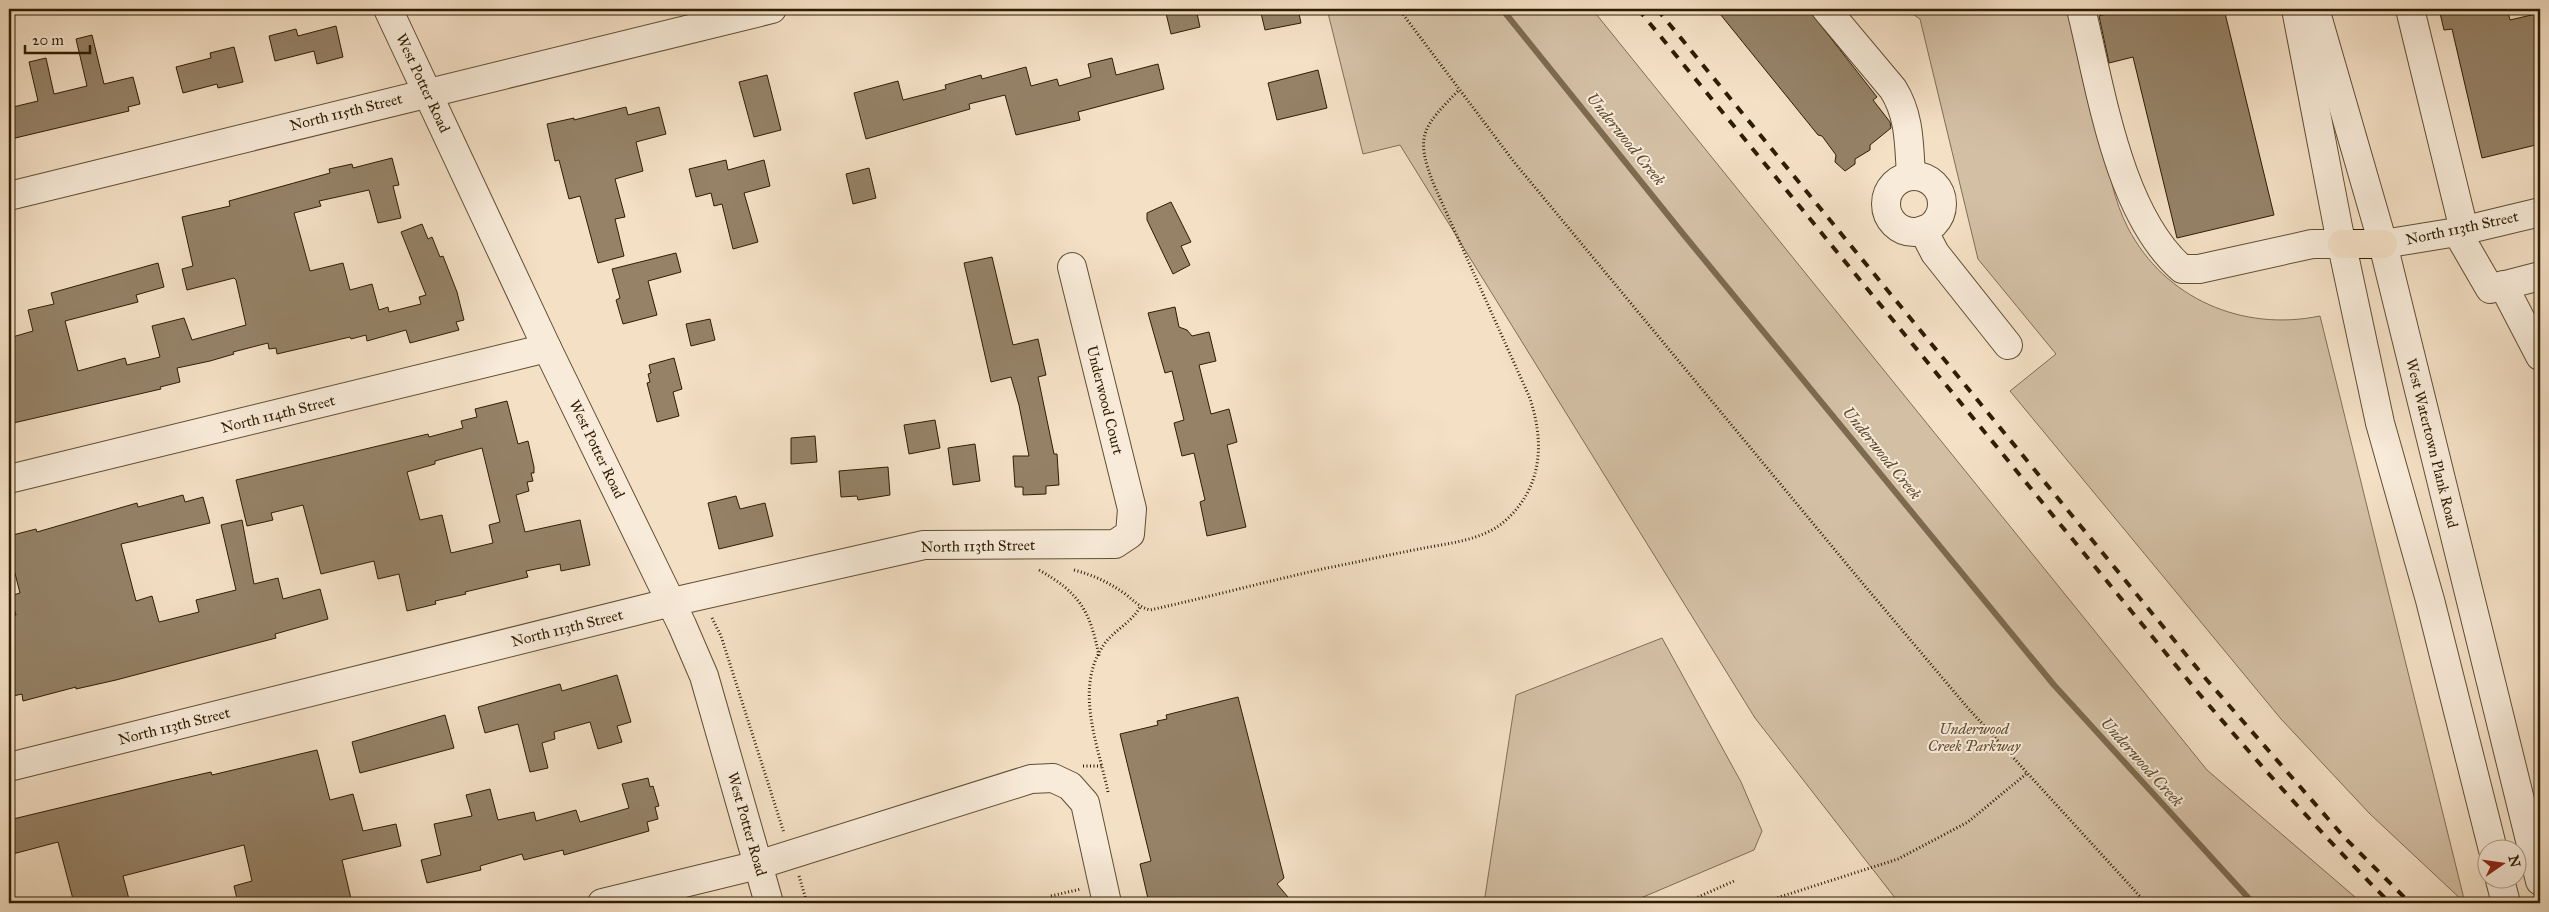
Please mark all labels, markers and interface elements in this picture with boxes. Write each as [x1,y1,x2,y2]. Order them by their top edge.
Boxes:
scale bar [25,22,90,54]
street label: West Potter Road [392,30,454,136]
text: 20 m [32,31,64,49]
street label: North 115th Street [288,89,405,135]
water label: Underwood Creek [1583,89,1669,189]
street label: North 113th Street [2404,207,2521,249]
street label: Underwood Court [1083,344,1127,457]
street label: West Watertown Plank Road [2402,356,2462,530]
street label: North 114th Street [219,391,338,437]
street label: West Potter Road [565,397,629,502]
water label: Underwood Creek [1839,403,1925,503]
street label: North 113th Street [921,536,1036,556]
street label: North 113th Street [509,605,625,651]
street label: North 113th Street [116,703,232,749]
water label: Underwood Creek [2097,713,2187,811]
park label: Underwood Creek Parkway [1928,720,2022,755]
street label: West Potter Road [724,770,771,879]
north arrow [2476,840,2526,890]
text: N [2505,853,2524,869]

